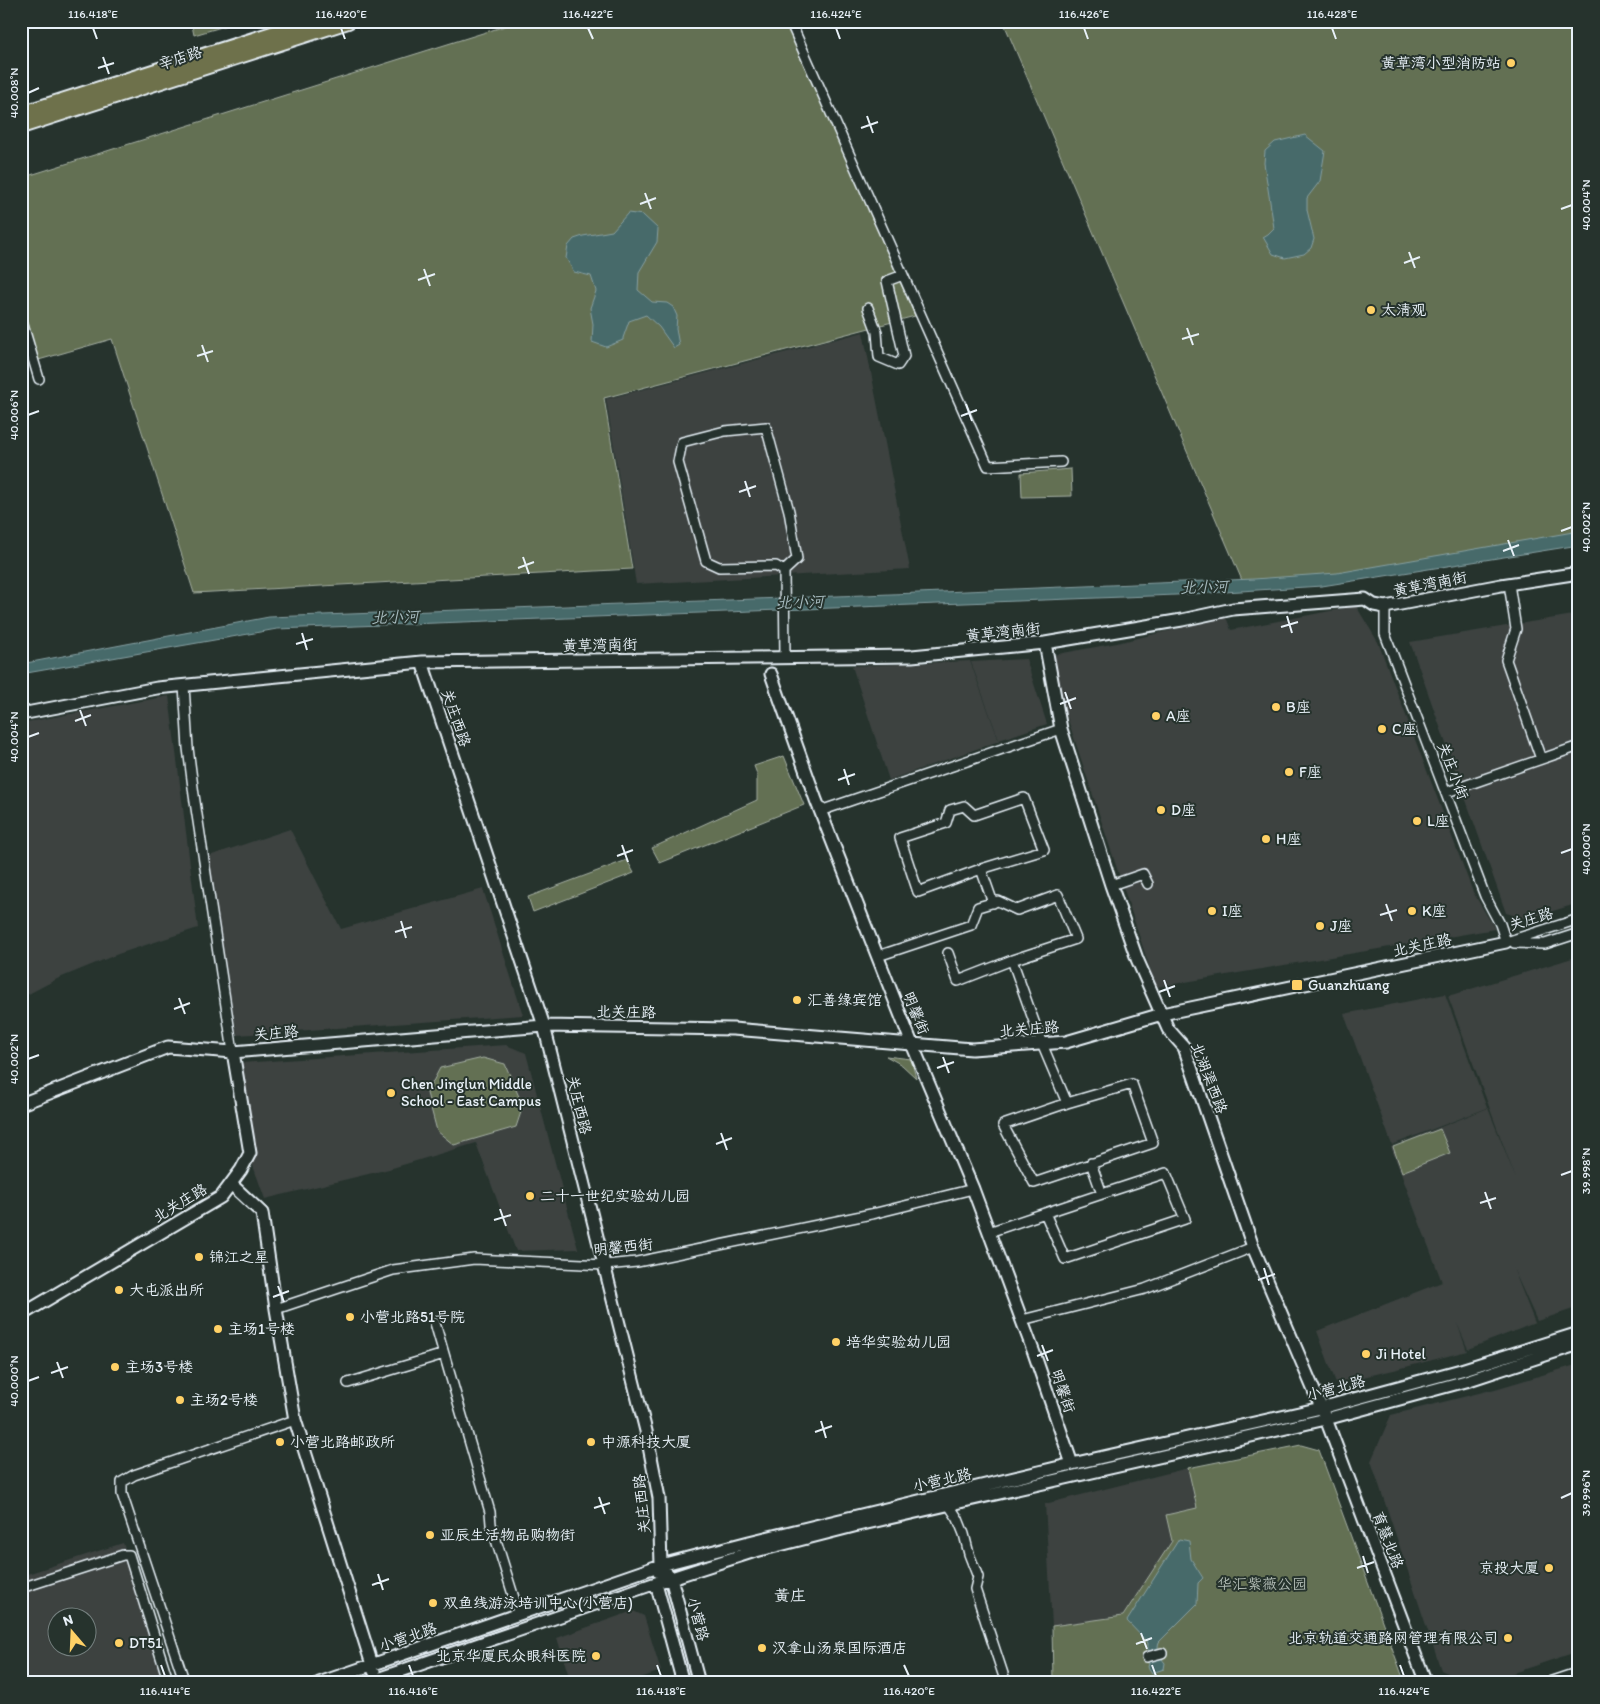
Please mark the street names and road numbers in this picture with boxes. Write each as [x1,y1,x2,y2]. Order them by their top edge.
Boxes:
street label: 辛店路 [156,42,204,74]
street label: 黄草湾南街 [1391,568,1469,600]
street label: 黄草湾南街 [965,619,1041,645]
street label: 黄草湾南街 [562,635,638,655]
street label: 关庄西路 [438,687,474,749]
street label: 关庄小街 [1434,740,1472,802]
street label: 关庄路 [1507,904,1555,934]
street label: 北关庄路 [1391,930,1453,960]
street label: 明馨街 [899,989,933,1037]
street label: 北关庄路 [596,1002,656,1022]
street label: 北关庄路 [998,1017,1060,1041]
street label: 关庄路 [253,1022,299,1044]
street label: 北湖渠西路 [1187,1040,1231,1116]
street label: 关庄西路 [563,1074,595,1136]
street label: 北关庄路 [150,1180,210,1226]
street label: 明馨西街 [592,1235,654,1259]
street label: 明馨街 [1047,1367,1079,1415]
street label: 小营北路 [1305,1372,1367,1404]
street label: 小营北路 [911,1464,973,1496]
street label: 关庄西路 [630,1473,654,1535]
street label: 育慧北路 [1369,1509,1407,1571]
street label: 小营路 [683,1595,713,1643]
street label: 小营北路 [377,1619,439,1655]

